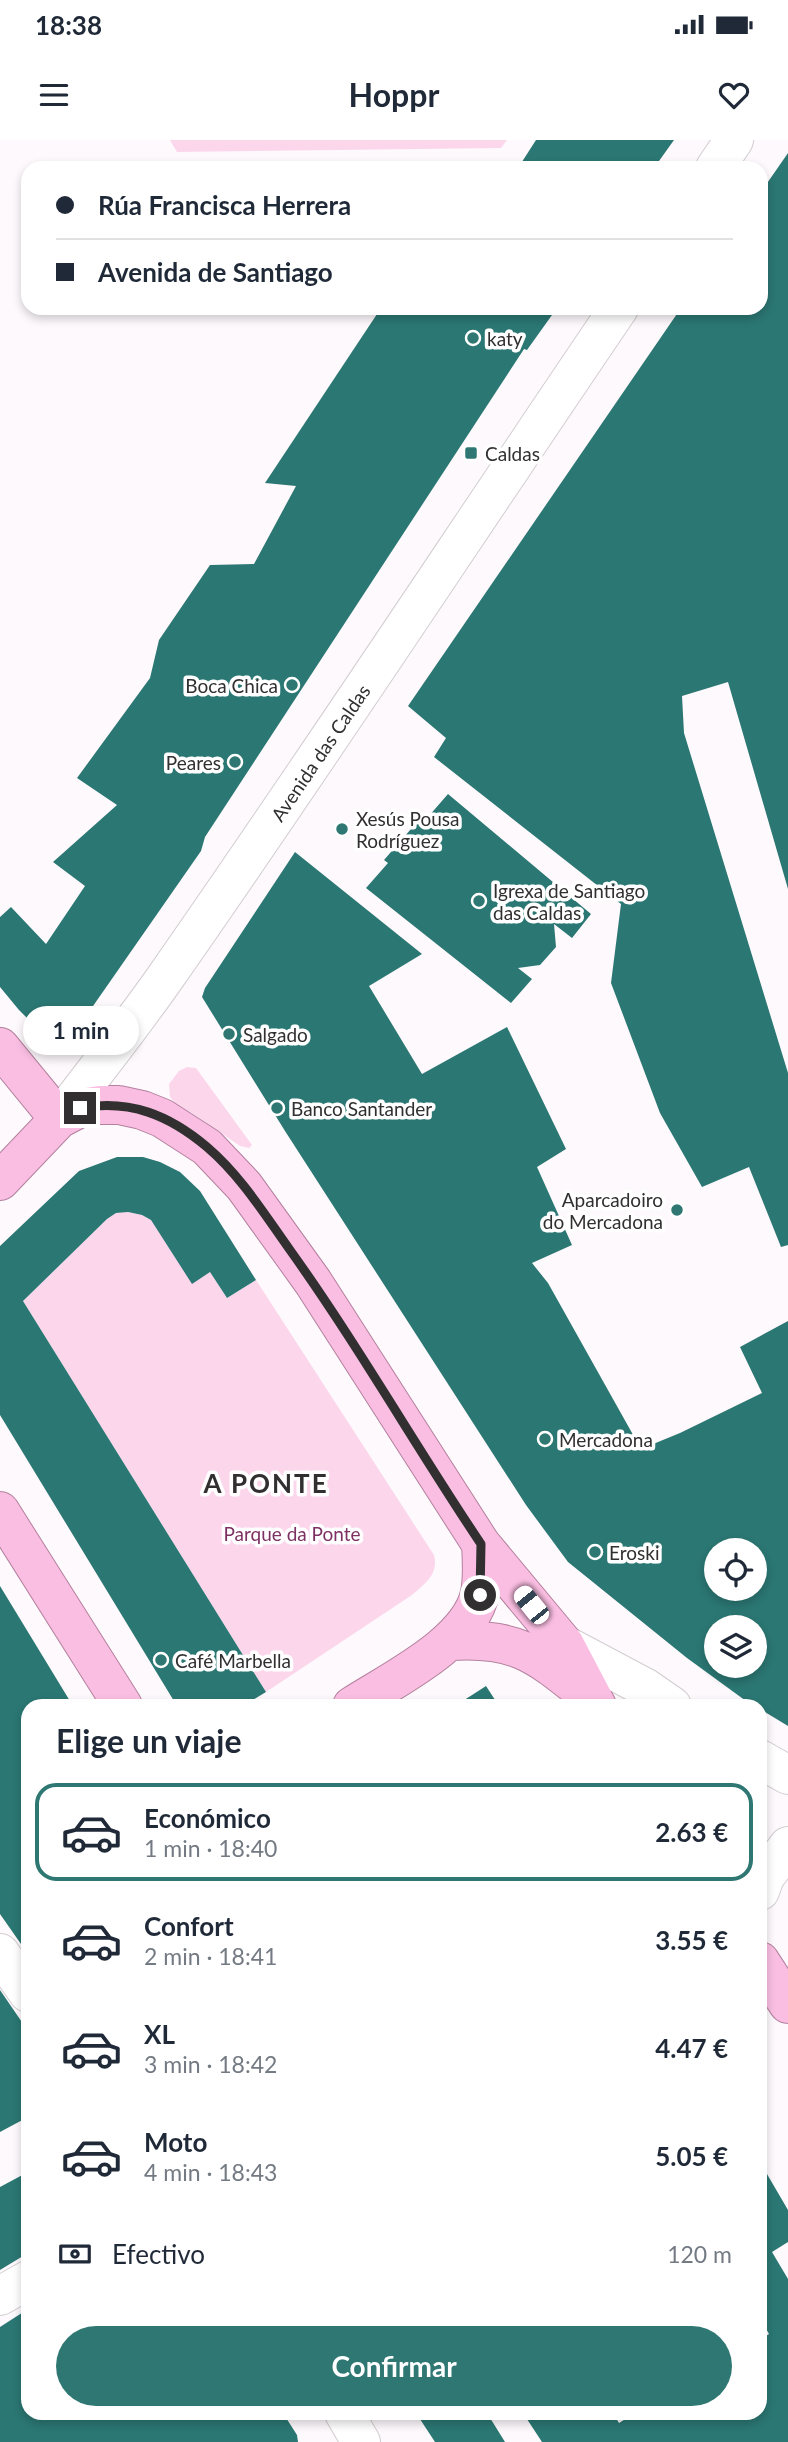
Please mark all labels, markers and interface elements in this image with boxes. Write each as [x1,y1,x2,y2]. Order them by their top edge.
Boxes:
text: 18:38 [35,9,102,41]
text: Hoppr [349,75,439,114]
icon: menu [35,76,73,114]
icon: heart [715,76,753,114]
text: Rúa Francisca Herrera [98,189,351,221]
text: Avenida de Santiago [98,256,333,288]
place label: katy [487,327,523,350]
marker: katy [465,330,481,346]
place label: Caldas [485,442,540,465]
marker: Caldas [463,445,479,461]
place label: Boca Chica [185,674,278,697]
marker: Boca Chica [284,677,300,693]
street label: Avenida das Caldas [265,680,374,825]
place label: Peares [166,751,221,774]
marker: Peares [227,754,243,770]
place label: Xesús Pousa Rodríguez [356,807,459,852]
marker: Xesús Pousa Rodríguez [334,821,350,837]
place label: Igrexa de Santiago das Caldas [493,879,645,924]
marker: Igrexa de Santiago das Caldas [471,893,487,909]
callout: 1 min [22,1006,138,1056]
text: 1 min [52,1016,110,1044]
place label: Salgado [243,1023,308,1046]
marker: Salgado [221,1026,237,1042]
route end [64,1092,96,1124]
place label: Banco Santander [291,1097,432,1120]
marker: Banco Santander [269,1100,285,1116]
place label: Aparcadoiro do Mercadona [543,1188,663,1233]
marker: Aparcadoiro do Mercadona [669,1202,685,1218]
place label: Mercadona [559,1428,653,1451]
marker: Mercadona [537,1431,553,1447]
district label: A PONTE [202,1467,329,1499]
park label: Parque da Ponte [223,1522,361,1545]
map controls [704,1538,767,1678]
button: locate [704,1538,767,1601]
place label: Eroski [609,1541,659,1564]
marker: Eroski [587,1544,603,1560]
route start [464,1579,496,1611]
car [510,1582,553,1628]
button: layers [704,1615,767,1678]
place label: Café Marbella [175,1649,291,1672]
marker: Café Marbella [153,1652,169,1668]
text: Elige un viaje [56,1721,241,1760]
icon: car [60,1801,123,1864]
text: Económico [144,1802,271,1834]
text: 2.63 € [655,1816,728,1848]
text: 1 min · 18:40 [144,1834,277,1862]
icon: car [60,1909,123,1972]
text: Confort [144,1910,234,1942]
text: 3.55 € [655,1924,728,1956]
text: 2 min · 18:41 [144,1942,277,1970]
icon: car [60,2017,123,2080]
text: XL [144,2018,175,2050]
text: 4.47 € [655,2032,728,2064]
text: 3 min · 18:42 [144,2050,277,2078]
icon: car [60,2125,123,2188]
text: Moto [144,2126,207,2158]
text: 5.05 € [655,2140,728,2172]
text: 4 min · 18:43 [144,2158,277,2186]
icon: cash [56,2235,94,2273]
text: Efectivo [112,2238,205,2270]
text: 120 m [667,2240,732,2268]
button: Confirmar [56,2326,732,2406]

